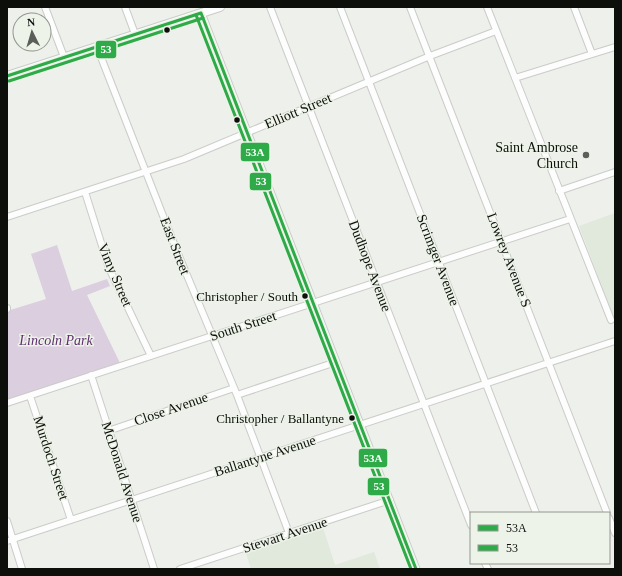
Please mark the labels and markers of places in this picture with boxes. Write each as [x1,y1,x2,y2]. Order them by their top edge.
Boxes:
unlabelled marker [162,25,172,35]
unlabelled marker [232,115,242,125]
place label: Saint Ambrose Church [495,140,578,171]
marker: Saint Ambrose Church [581,150,591,160]
place label: Christopher / South [196,289,298,304]
marker: Christopher / South [300,291,310,301]
place label: Christopher / Ballantyne [216,411,344,426]
marker: Christopher / Ballantyne [347,413,357,423]

